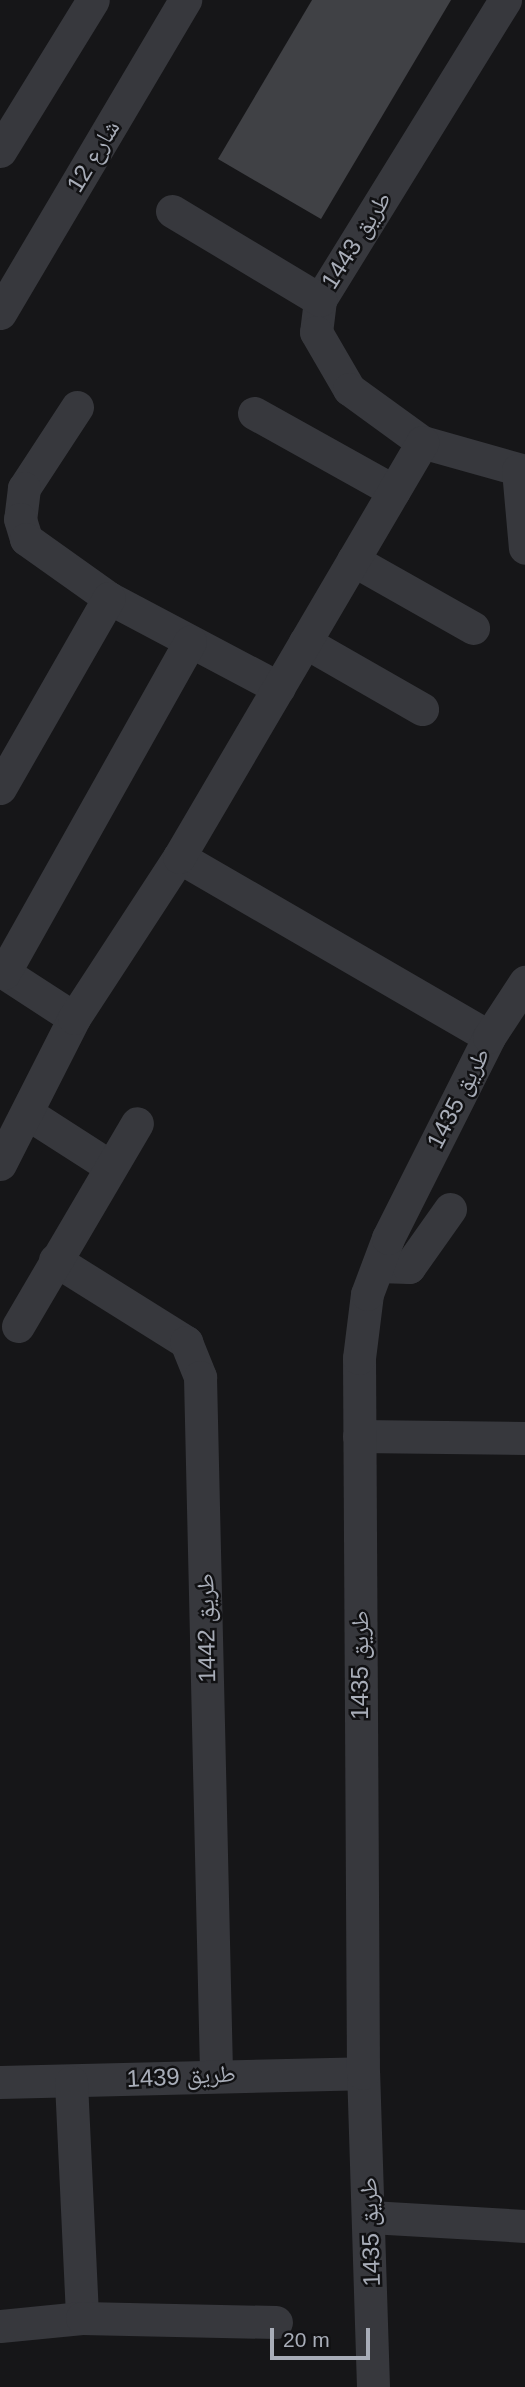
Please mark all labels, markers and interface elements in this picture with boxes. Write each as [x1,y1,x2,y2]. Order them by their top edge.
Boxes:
street label: شارع 12 [60,115,126,197]
street label: طريق 1443 [315,186,397,294]
street label: طريق 1435 [420,1043,496,1153]
street label: طريق 1442 [191,1573,221,1683]
street label: طريق 1435 [346,1610,374,1720]
street label: طريق 1439 [126,2059,236,2093]
street label: طريق 1435 [354,2177,386,2287]
scale bar [273,2314,373,2358]
text: 20 m [283,2328,330,2351]

